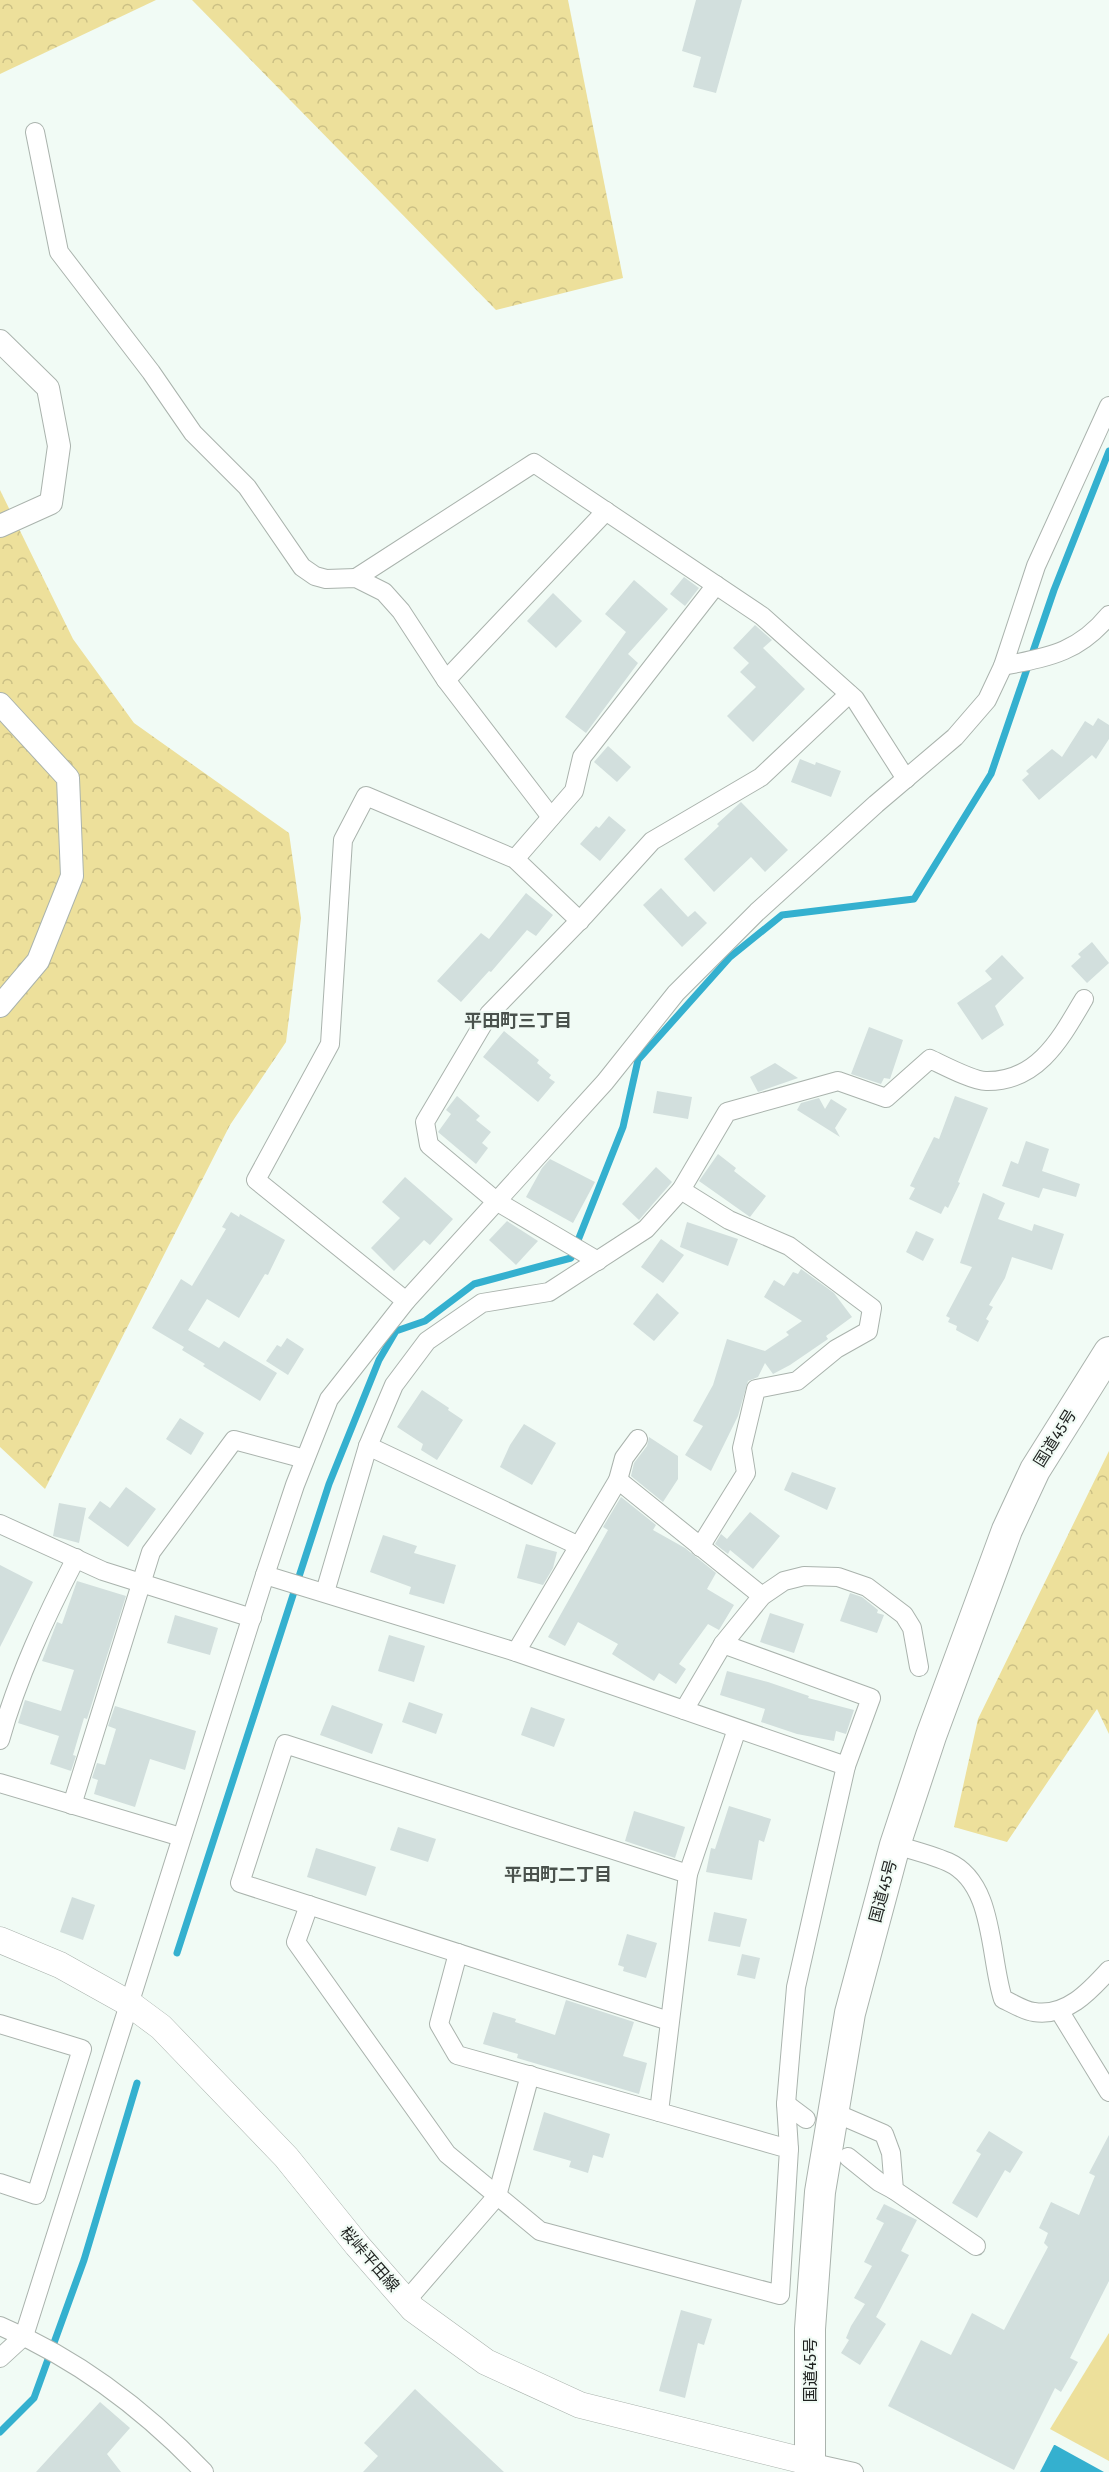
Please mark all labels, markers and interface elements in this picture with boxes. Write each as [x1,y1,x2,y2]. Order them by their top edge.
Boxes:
district label: 平田町三丁目 [464,1010,572,1032]
street label: 国道45号 [1030,1406,1080,1470]
street label: 国道45号 [865,1857,901,1925]
district label: 平田町二丁目 [504,1864,612,1886]
street label: 桜峠平田線 [337,2223,403,2295]
street label: 国道45号 [801,2338,820,2402]

